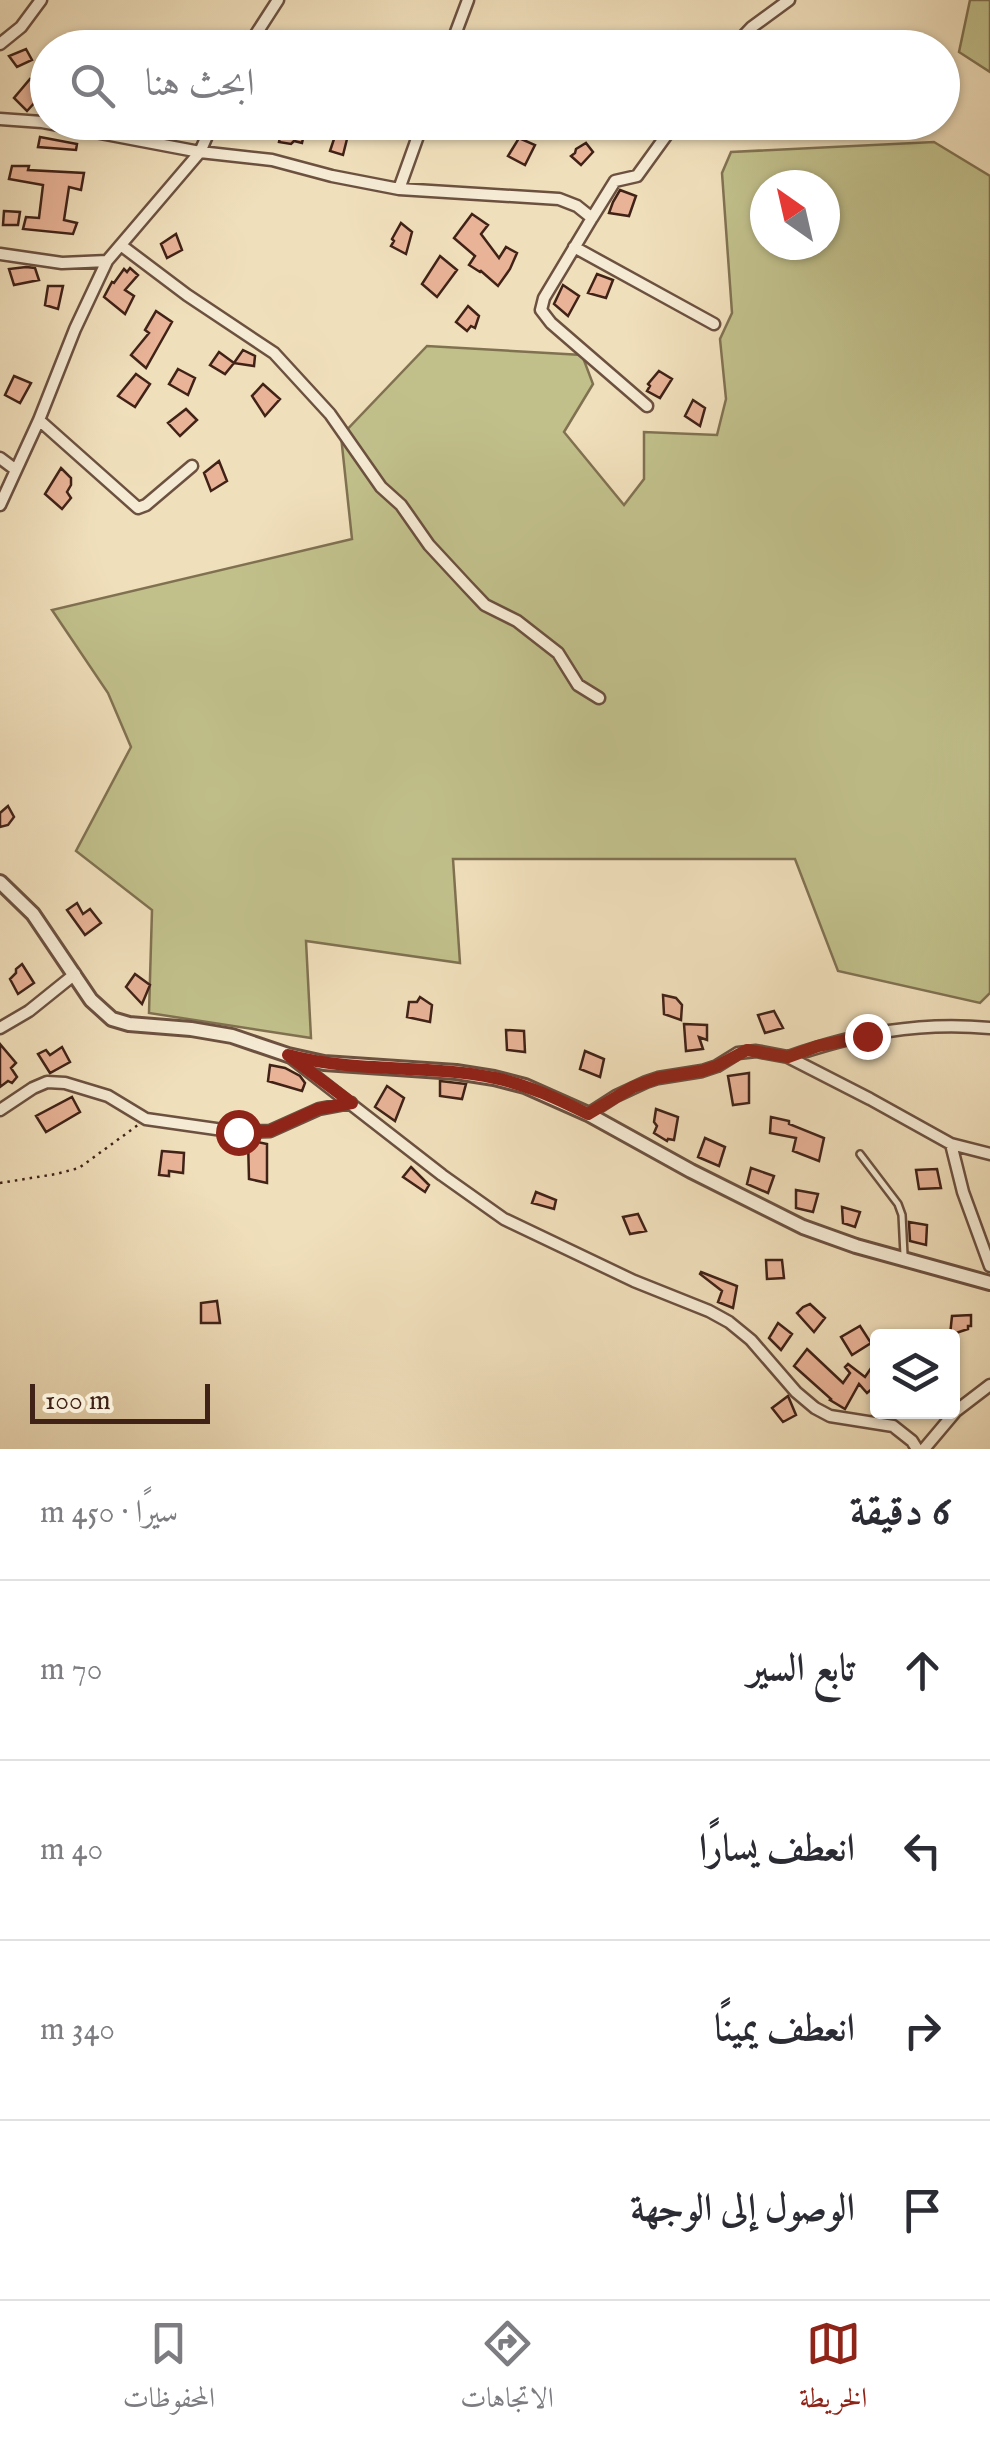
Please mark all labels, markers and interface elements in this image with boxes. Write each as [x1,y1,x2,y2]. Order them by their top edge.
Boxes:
search box [30,30,960,140]
icon: search [65,58,120,113]
text: ابحث هنا [145,61,255,109]
north arrow [750,170,840,260]
route end [845,1014,891,1060]
route start [216,1110,262,1156]
map controls [870,1329,960,1419]
button: layers [870,1329,960,1419]
scale bar [30,1379,210,1424]
text: 100 m [45,1384,111,1419]
text: 6 دقيقة [850,1486,950,1539]
text: سيرًا · 450 m [40,1493,178,1534]
icon: ahead [895,1643,950,1698]
text: تابع السير [747,1646,855,1694]
text: 70 m [40,1650,102,1691]
icon: left [895,1823,950,1878]
text: انعطف يسارًا [699,1826,855,1874]
text: 40 m [40,1830,103,1871]
icon: right [895,2003,950,2058]
text: انعطف يمينًا [714,2006,855,2054]
text: 340 m [40,2010,115,2051]
icon: arrive [895,2183,950,2238]
text: الوصول إلى الوجهة [630,2186,855,2234]
tab: المحفوظات [123,2316,215,2425]
tab: الاتجاهات [460,2316,554,2425]
tab: الخريطة [799,2316,867,2425]

